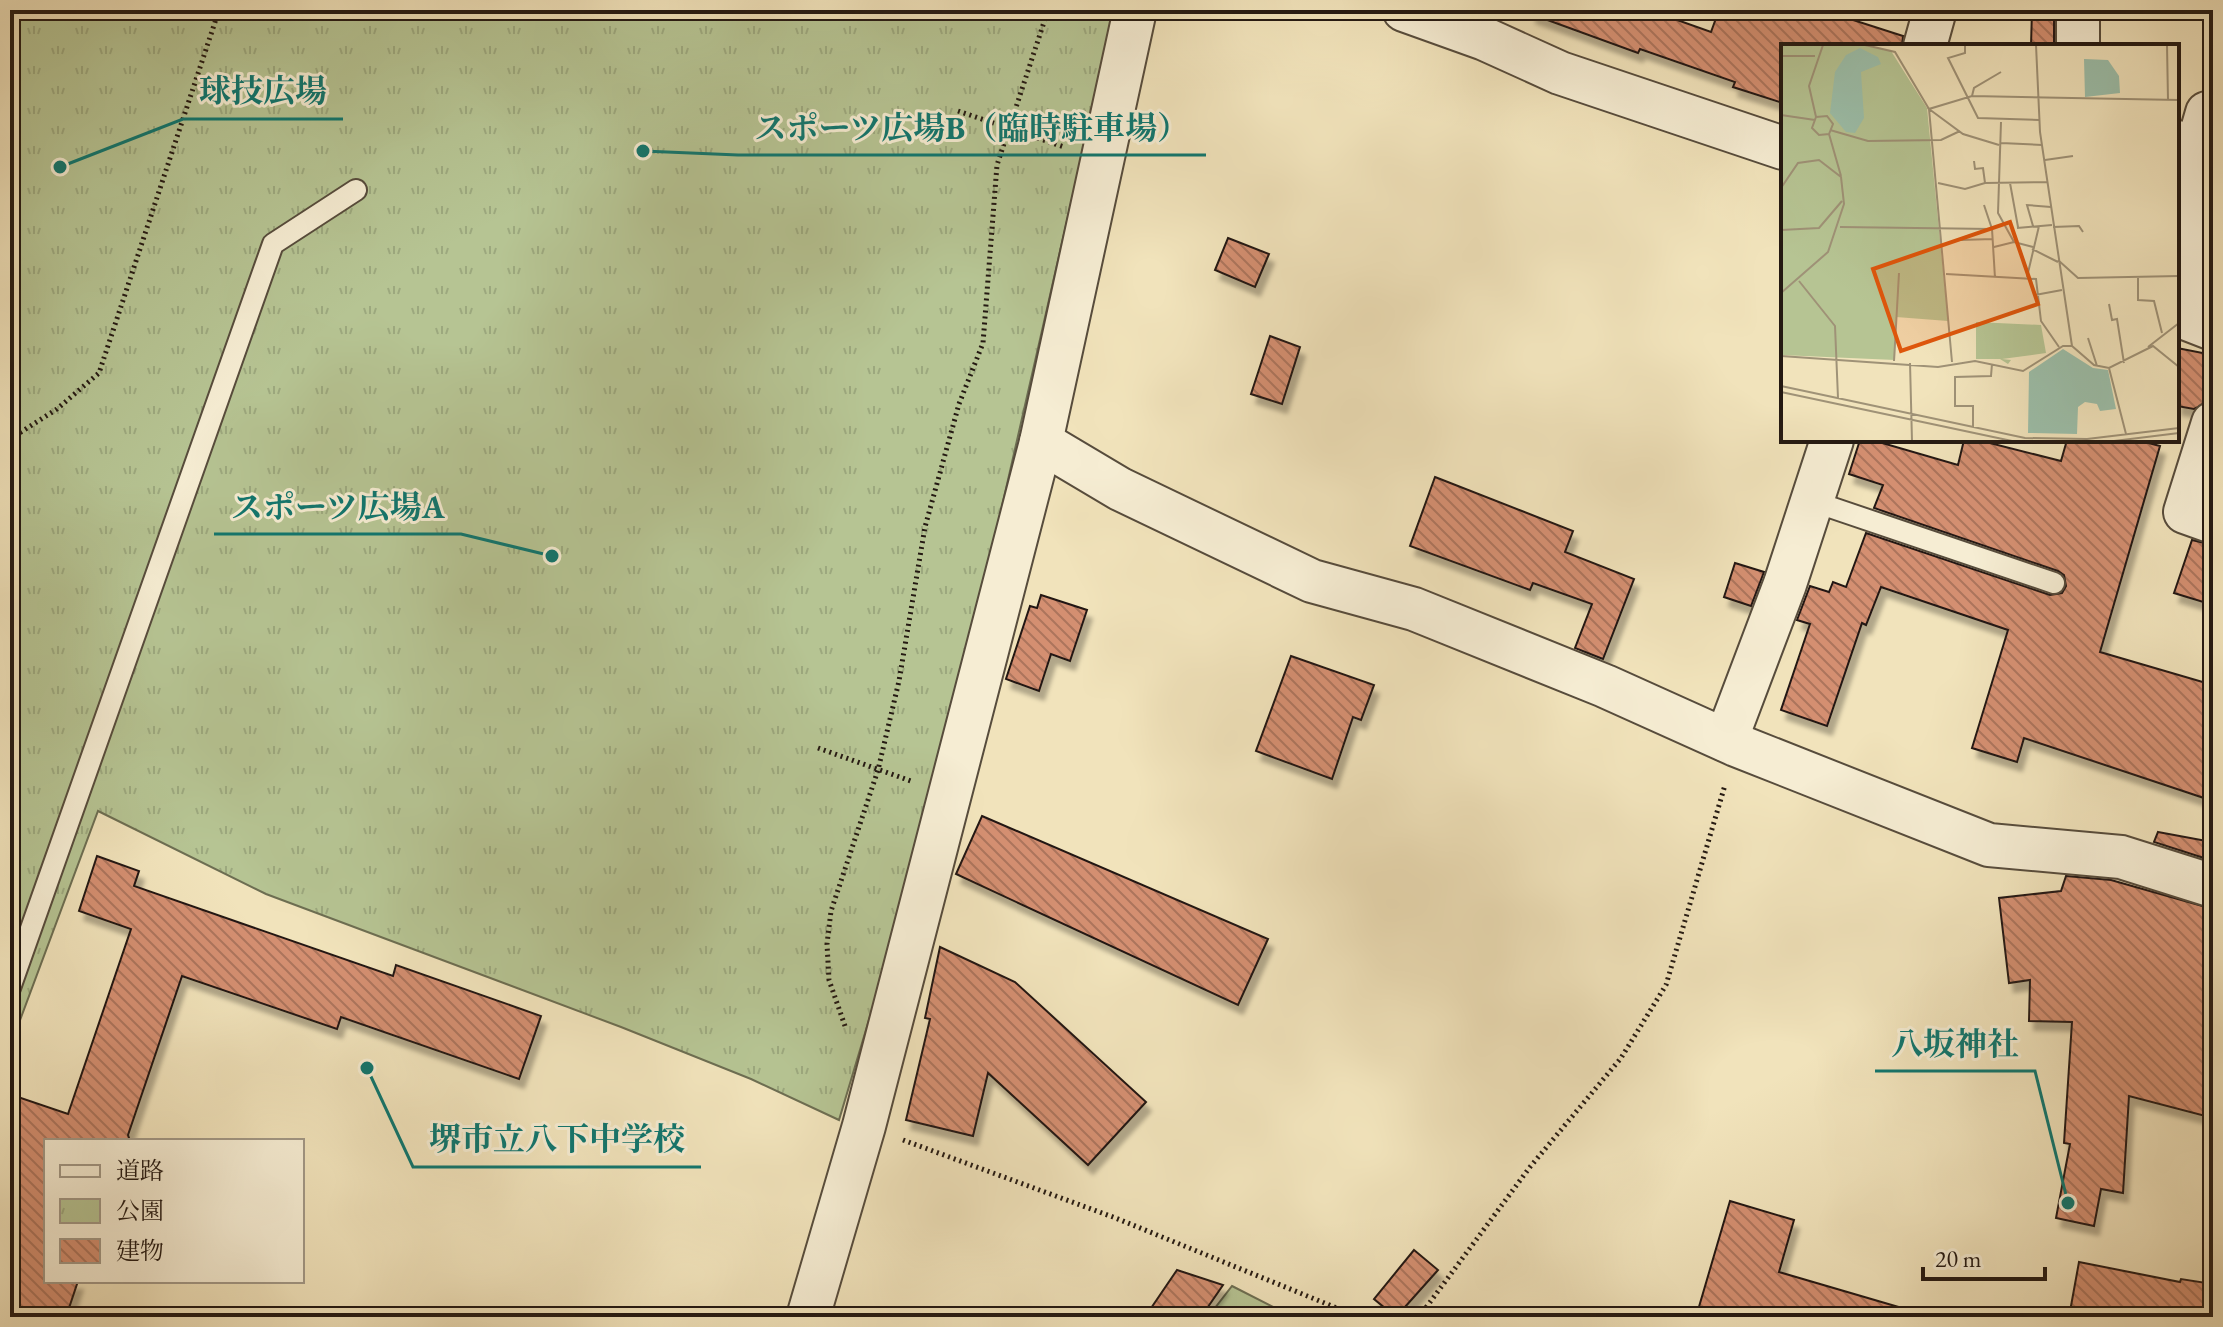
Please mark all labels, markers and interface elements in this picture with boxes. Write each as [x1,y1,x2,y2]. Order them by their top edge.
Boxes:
inset map [1781,44,2179,442]
callout: 球技広場 [183,63,343,119]
text: 球技広場 [199,70,327,112]
callout: スポーツ広場B（臨時駐車場） [738,99,1206,155]
text: スポーツ広場B（臨時駐車場） [755,107,1189,149]
callout: スポーツ広場A [214,478,461,534]
text: スポーツ広場A [231,486,446,528]
callout: 八坂神社 [1875,1015,2035,1071]
text: 八坂神社 [1891,1023,2019,1065]
callout: 堺市立八下中学校 [413,1111,701,1167]
text: 堺市立八下中学校 [429,1118,685,1160]
legend [44,1139,304,1283]
text: 道路 [116,1155,164,1186]
text: 公園 [116,1195,164,1226]
scale bar [1923,1231,2045,1281]
text: 建物 [116,1235,164,1266]
text: 20 m [1935,1243,1982,1274]

